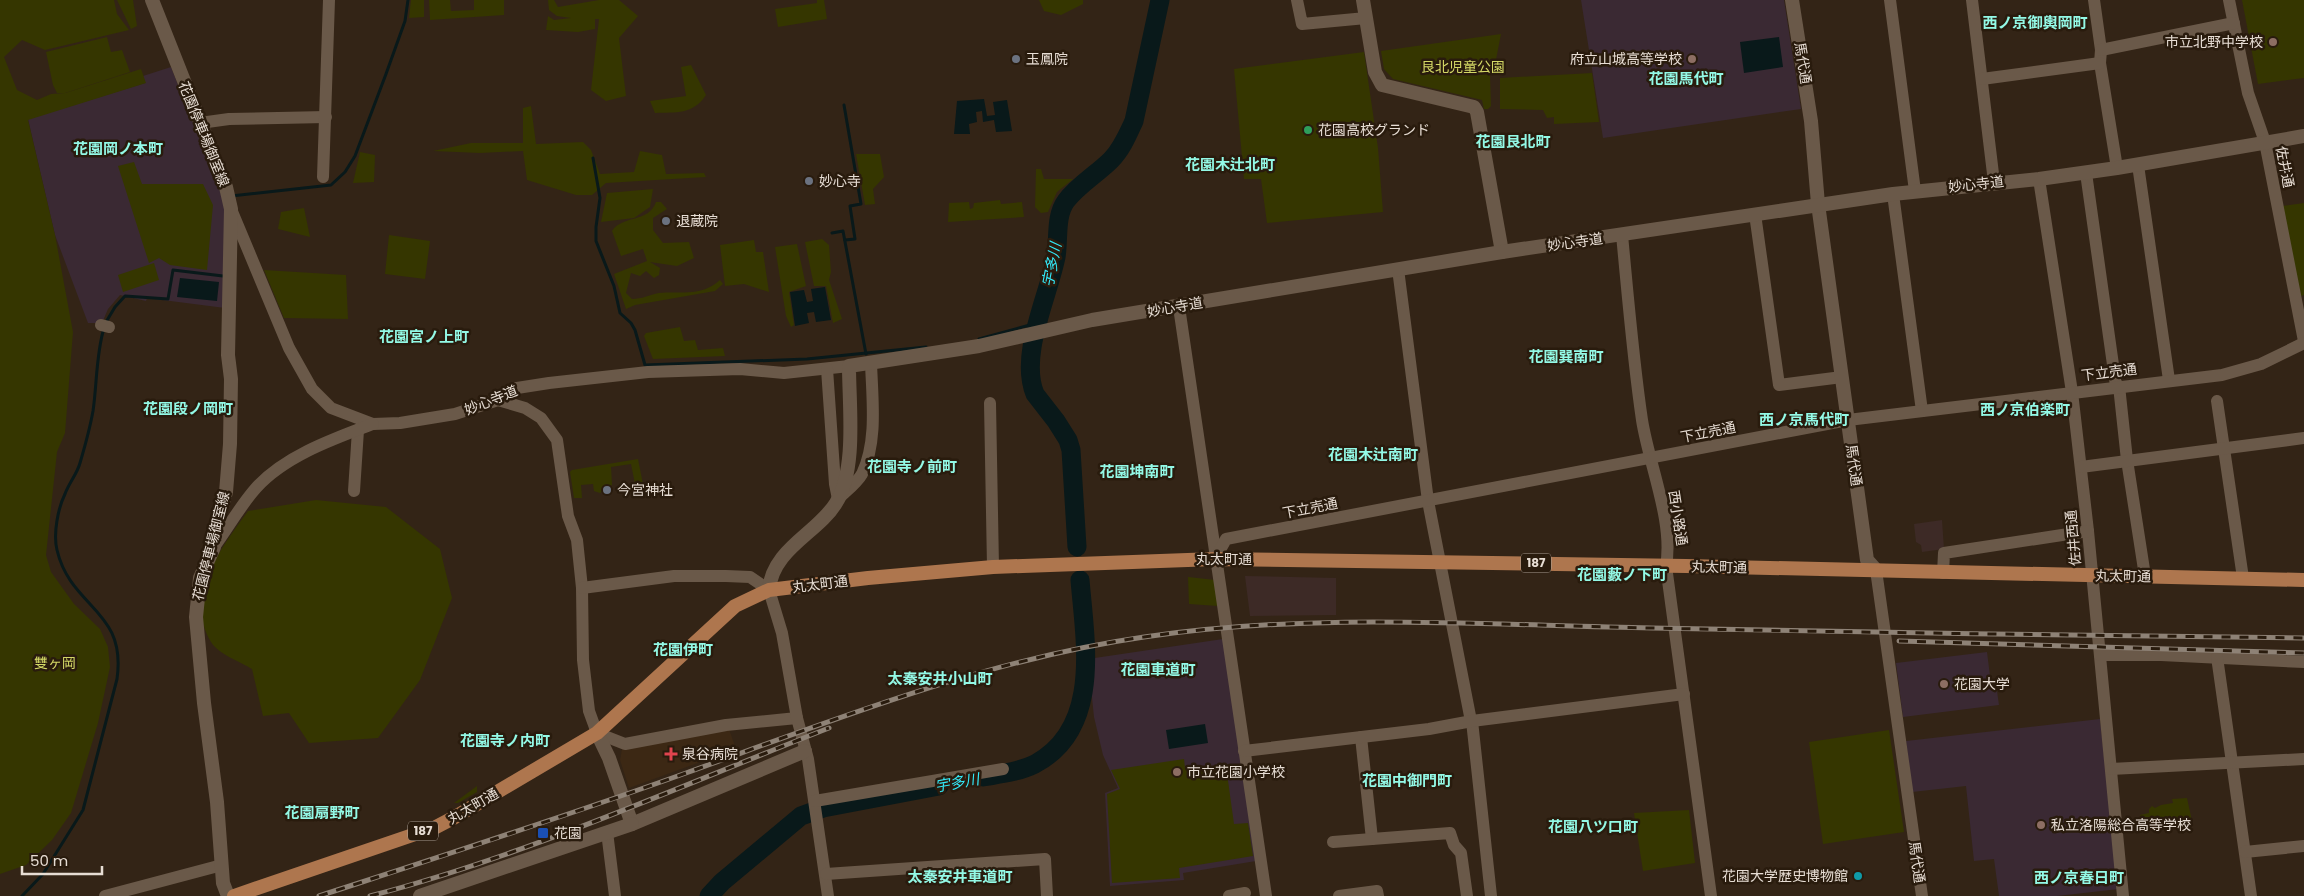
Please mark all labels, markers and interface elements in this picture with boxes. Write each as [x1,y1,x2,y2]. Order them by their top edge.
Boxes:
district label: 西ノ京御輿岡町 [1982,12,2088,33]
place label: 市立北野中学校 [2165,32,2263,52]
marker: 市立北野中学校 [2267,36,2279,48]
street label: 馬代通 [1790,41,1816,85]
place label: 玉鳳院 [1026,49,1068,69]
place label: 府立山城高等学校 [1570,49,1682,69]
marker: 玉鳳院 [1010,53,1022,65]
marker: 府立山城高等学校 [1686,53,1698,65]
park label: 艮北児童公園 [1421,57,1505,77]
district label: 花園馬代町 [1648,68,1724,89]
street label: 花園停車場御室線 [174,78,234,190]
place label: 花園高校グランド [1318,120,1430,140]
marker: 花園高校グランド [1302,124,1314,136]
district label: 花園艮北町 [1475,131,1551,152]
district label: 花園岡ノ本町 [73,138,163,159]
street label: 佐井通 [2271,144,2299,190]
district label: 花園木辻北町 [1185,154,1275,175]
place label: 妙心寺 [819,171,861,191]
street label: 妙心寺道 [1947,171,2005,197]
marker: 妙心寺 [803,175,815,187]
place label: 退蔵院 [676,211,718,231]
marker: 退蔵院 [660,215,672,227]
street label: 妙心寺道 [1546,228,1604,256]
water label: 宇多川 [1037,239,1066,289]
street label: 妙心寺道 [1146,292,1204,322]
district label: 花園宮ノ上町 [379,326,469,347]
district label: 花園巽南町 [1528,346,1604,367]
street label: 下立売通 [2080,359,2138,385]
street label: 妙心寺道 [461,380,521,420]
district label: 花園段ノ岡町 [143,398,233,419]
district label: 西ノ京伯楽町 [1980,399,2070,420]
district label: 西ノ京馬代町 [1759,409,1849,430]
street label: 下立売通 [1679,417,1737,447]
street label: 馬代通 [1841,443,1867,487]
district label: 花園木辻南町 [1328,444,1418,465]
district label: 花園寺ノ前町 [867,456,957,477]
district label: 花園坤南町 [1099,461,1175,482]
place label: 今宮神社 [617,480,673,500]
marker: 今宮神社 [601,484,613,496]
street label: 花園停車場御室線 [188,489,234,603]
street label: 西小路通 [1664,489,1692,547]
street label: 下立売通 [1281,493,1339,523]
street label: 佐井西通 [2061,509,2085,567]
street label: 丸太町通 [1196,549,1252,569]
road number: 187 [1521,554,1551,572]
street label: 丸太町通 [1691,557,1747,577]
district label: 花園藪ノ下町 [1577,564,1667,585]
street label: 丸太町通 [2095,566,2151,586]
street label: 丸太町通 [791,571,849,597]
district label: 花園伊町 [653,639,713,660]
park label: 雙ヶ岡 [34,653,76,673]
district label: 花園車道町 [1120,659,1196,680]
district label: 太秦安井小山町 [887,668,993,689]
place label: 花園大学 [1954,674,2010,694]
marker: 花園大学 [1938,678,1950,690]
district label: 花園寺ノ内町 [460,730,550,751]
place label: 泉谷病院 [682,744,738,764]
marker: 泉谷病院 [664,747,678,761]
place label: 市立花園小学校 [1187,762,1285,782]
marker: 市立花園小学校 [1171,766,1183,778]
water label: 宇多川 [933,768,983,797]
district label: 花園中御門町 [1362,770,1452,791]
street label: 丸太町通 [444,783,502,829]
district label: 花園扇野町 [284,802,360,823]
place label: 私立洛陽総合高等学校 [2051,815,2191,835]
district label: 花園八ツ口町 [1548,816,1638,837]
marker: 私立洛陽総合高等学校 [2035,819,2047,831]
road number: 187 [408,821,438,840]
place label: 花園 [554,823,582,843]
marker: 花園 [536,826,550,840]
street label: 馬代通 [1904,840,1930,884]
scale bar [22,844,102,876]
text: 50 m [30,850,68,871]
district label: 太秦安井車道町 [907,866,1013,887]
place label: 花園大学歴史博物館 [1722,866,1848,886]
district label: 西ノ京春日町 [2034,867,2124,888]
marker: 花園大学歴史博物館 [1852,870,1864,882]

